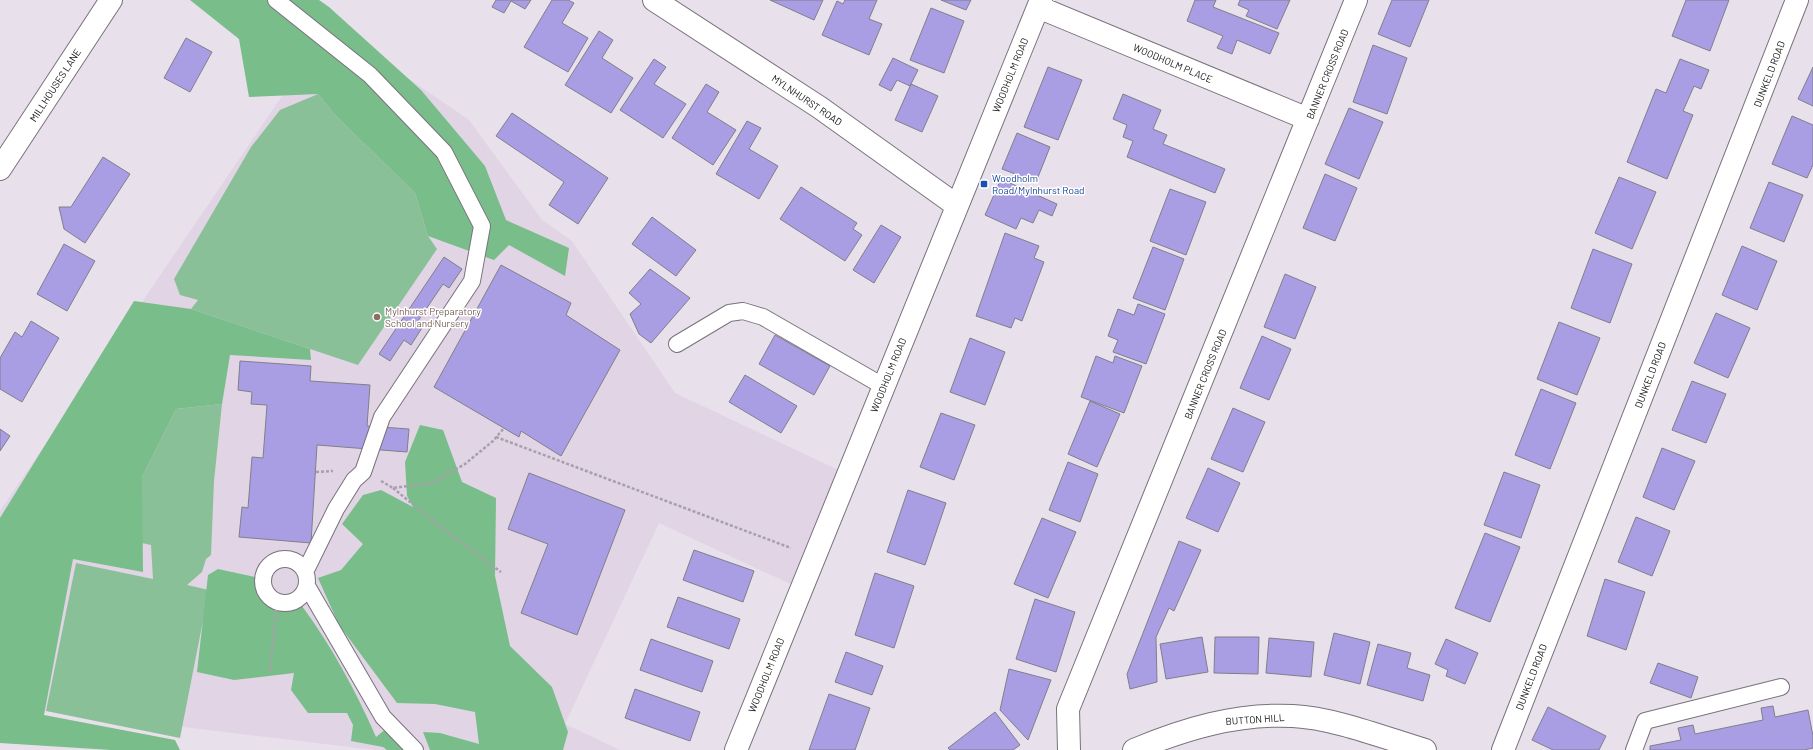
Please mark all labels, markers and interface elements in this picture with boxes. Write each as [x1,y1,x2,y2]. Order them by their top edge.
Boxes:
street label: BANNER CROSS ROAD [1303,27,1351,121]
street label: WOODHOLM ROAD [990,36,1030,114]
street label: DUNKELD ROAD [1751,39,1787,109]
street label: WOODHOLM PLACE [1132,41,1214,85]
street label: MILLHOUSES LANE [27,46,83,124]
street label: MYLNHURST ROAD [770,72,844,128]
place label: Woodholm Road/Mylnhurst Road [992,172,1084,196]
marker: Woodholm Road/Mylnhurst Road [979,179,989,189]
place label: Mylnhurst Preparatory School and Nursery [385,305,481,329]
marker: Mylnhurst Preparatory School and Nursery [372,312,382,322]
street label: BANNER CROSS ROAD [1181,327,1229,421]
street label: WOODHOLM ROAD [868,336,908,414]
street label: DUNKELD ROAD [1632,340,1668,410]
street label: WOODHOLM ROAD [746,636,786,714]
street label: DUNKELD ROAD [1513,642,1549,712]
street label: BUTTON HILL [1225,711,1285,727]

